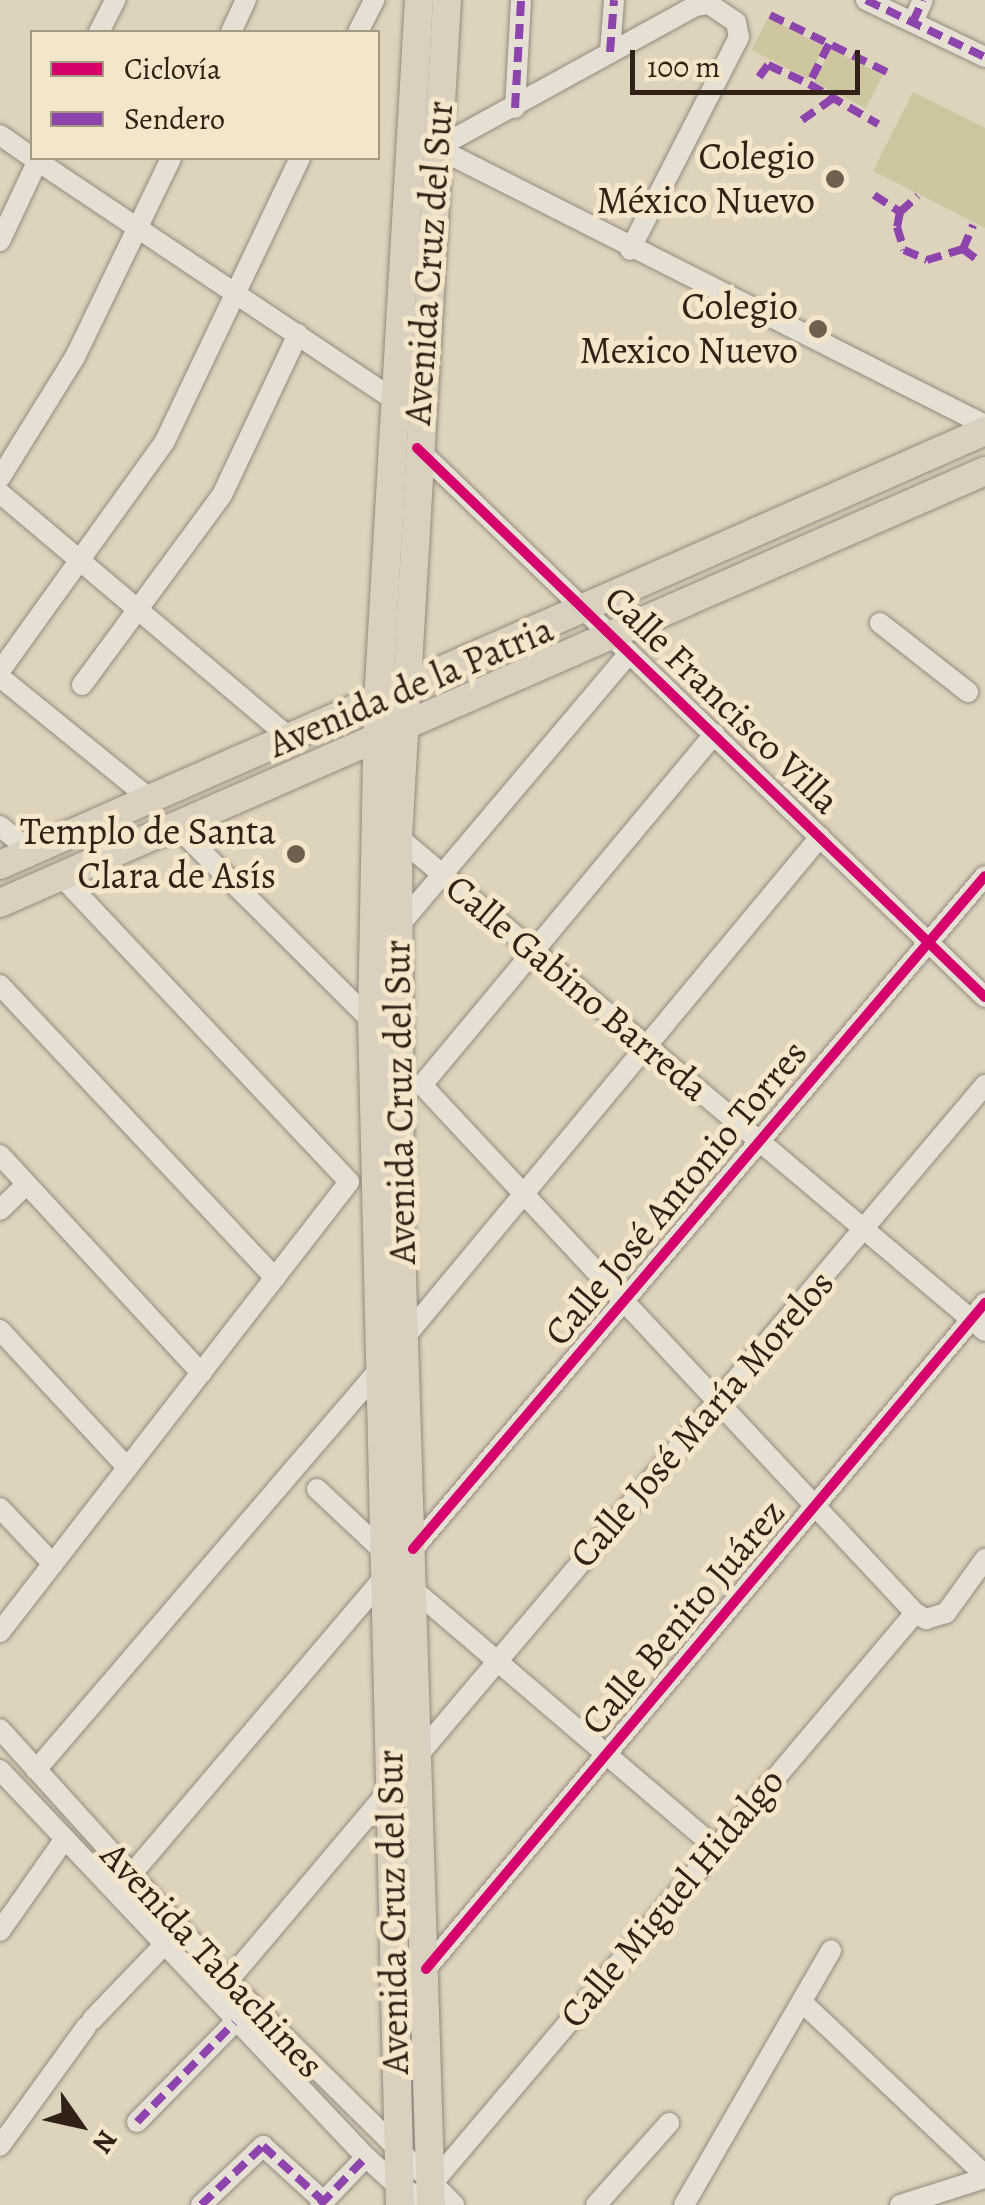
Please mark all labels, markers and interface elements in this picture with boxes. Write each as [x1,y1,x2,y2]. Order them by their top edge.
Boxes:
legend [30,30,380,160]
scale bar [635,30,865,92]
text: 100 m [647,47,720,87]
text: Ciclovía [124,49,221,89]
text: Sendero [124,99,225,139]
street label: Avenida Cruz del Sur [395,100,463,426]
place label: Colegio México Nuevo [596,134,815,223]
marker: Colegio México Nuevo [824,168,846,190]
place label: Colegio Mexico Nuevo [579,284,798,373]
marker: Colegio Mexico Nuevo [807,318,829,340]
street label: Calle Francisco Villa [595,576,849,824]
street label: Avenida de la Patria [262,606,560,768]
place label: Templo de Santa Clara de Asís [20,809,276,898]
marker: Templo de Santa Clara de Asís [285,843,307,865]
street label: Calle Gabino Barreda [436,865,718,1111]
street label: Avenida Cruz del Sur [374,939,426,1265]
street label: Calle José Antonio Torres [535,1031,817,1355]
street label: Calle José María Morelos [560,1261,844,1577]
street label: Calle Benito Juárez [571,1490,795,1744]
street label: Avenida Cruz del Sur [367,1749,419,2075]
street label: Calle Miguel Hidalgo [550,1759,794,2037]
street label: Avenida Tabachines [91,1833,333,2087]
north arrow [30,2075,130,2175]
text: N [83,2123,126,2161]

